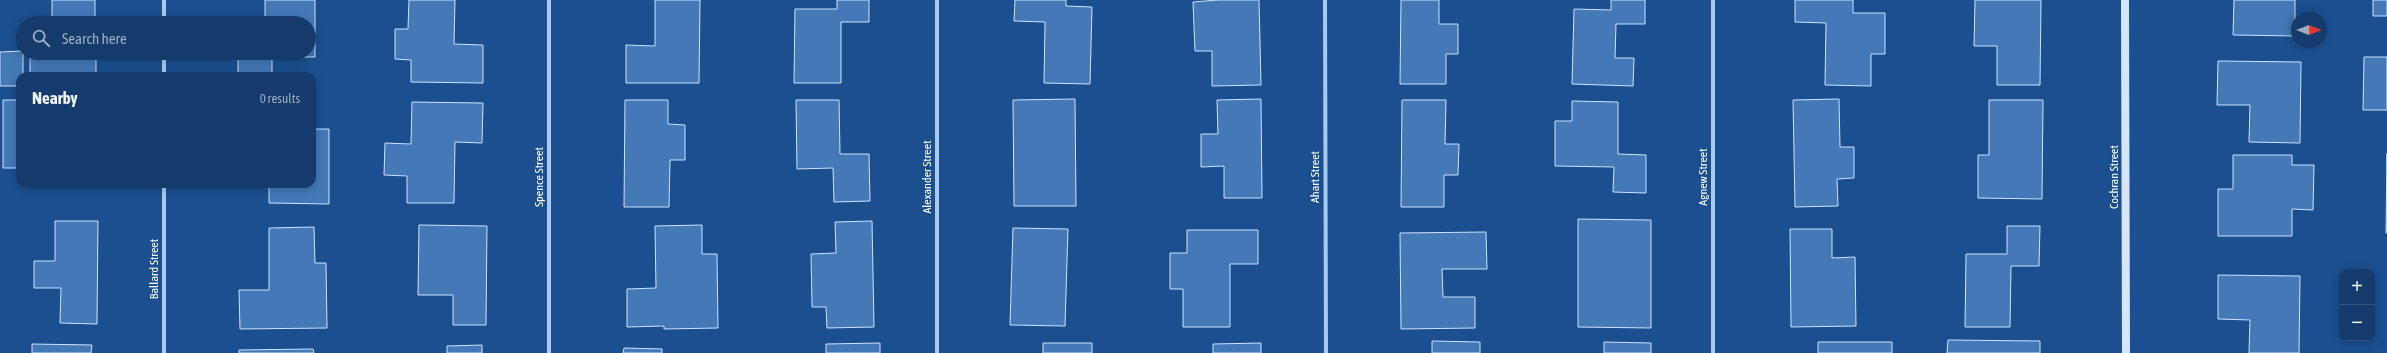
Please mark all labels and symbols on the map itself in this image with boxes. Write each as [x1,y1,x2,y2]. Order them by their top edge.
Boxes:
north arrow [2291,12,2327,48]
street label: Alexander Street [920,140,934,214]
street label: Cochran Street [2107,144,2121,209]
street label: Spence Street [532,147,546,207]
street label: Agnew Street [1696,148,1710,206]
street label: Ahart Street [1308,150,1322,203]
street label: Ballard Street [147,238,161,299]

